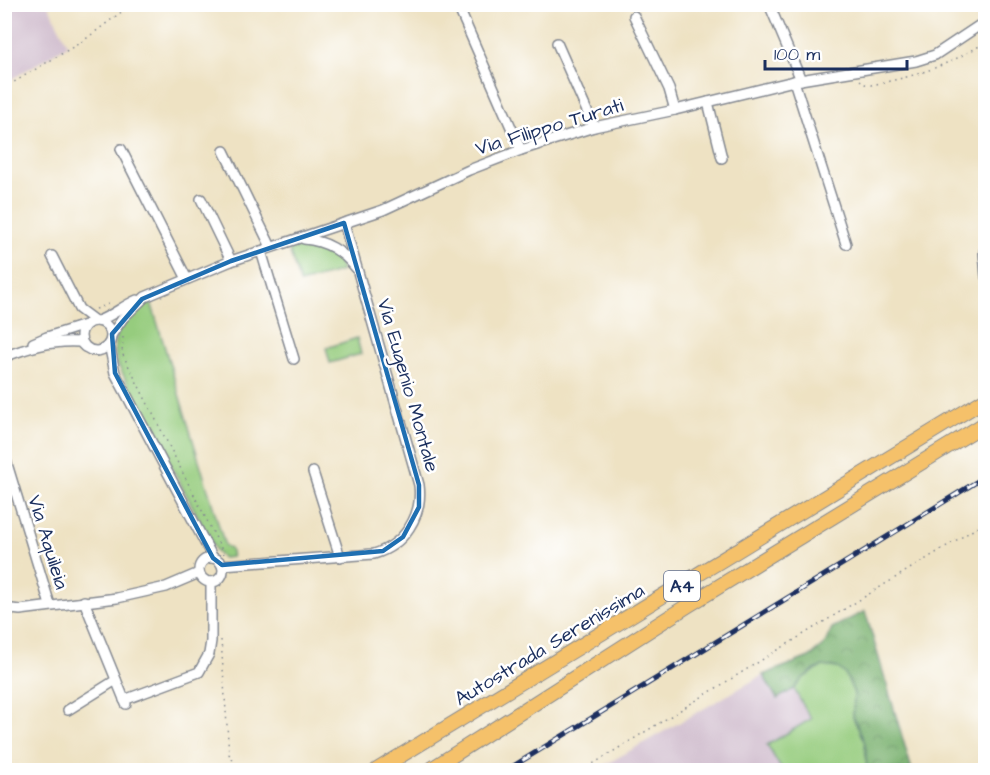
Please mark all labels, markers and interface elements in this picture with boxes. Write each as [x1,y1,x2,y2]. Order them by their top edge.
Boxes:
scale bar [765,33,908,71]
text: 100 m [774,42,820,67]
street label: Via Filippo Turati [472,91,627,163]
street label: Via Eugenio Montale [369,295,446,476]
street label: Via Aquileia [20,492,76,593]
road number: A4 [664,571,700,601]
street label: Autostrada Serenissima [449,577,650,713]

